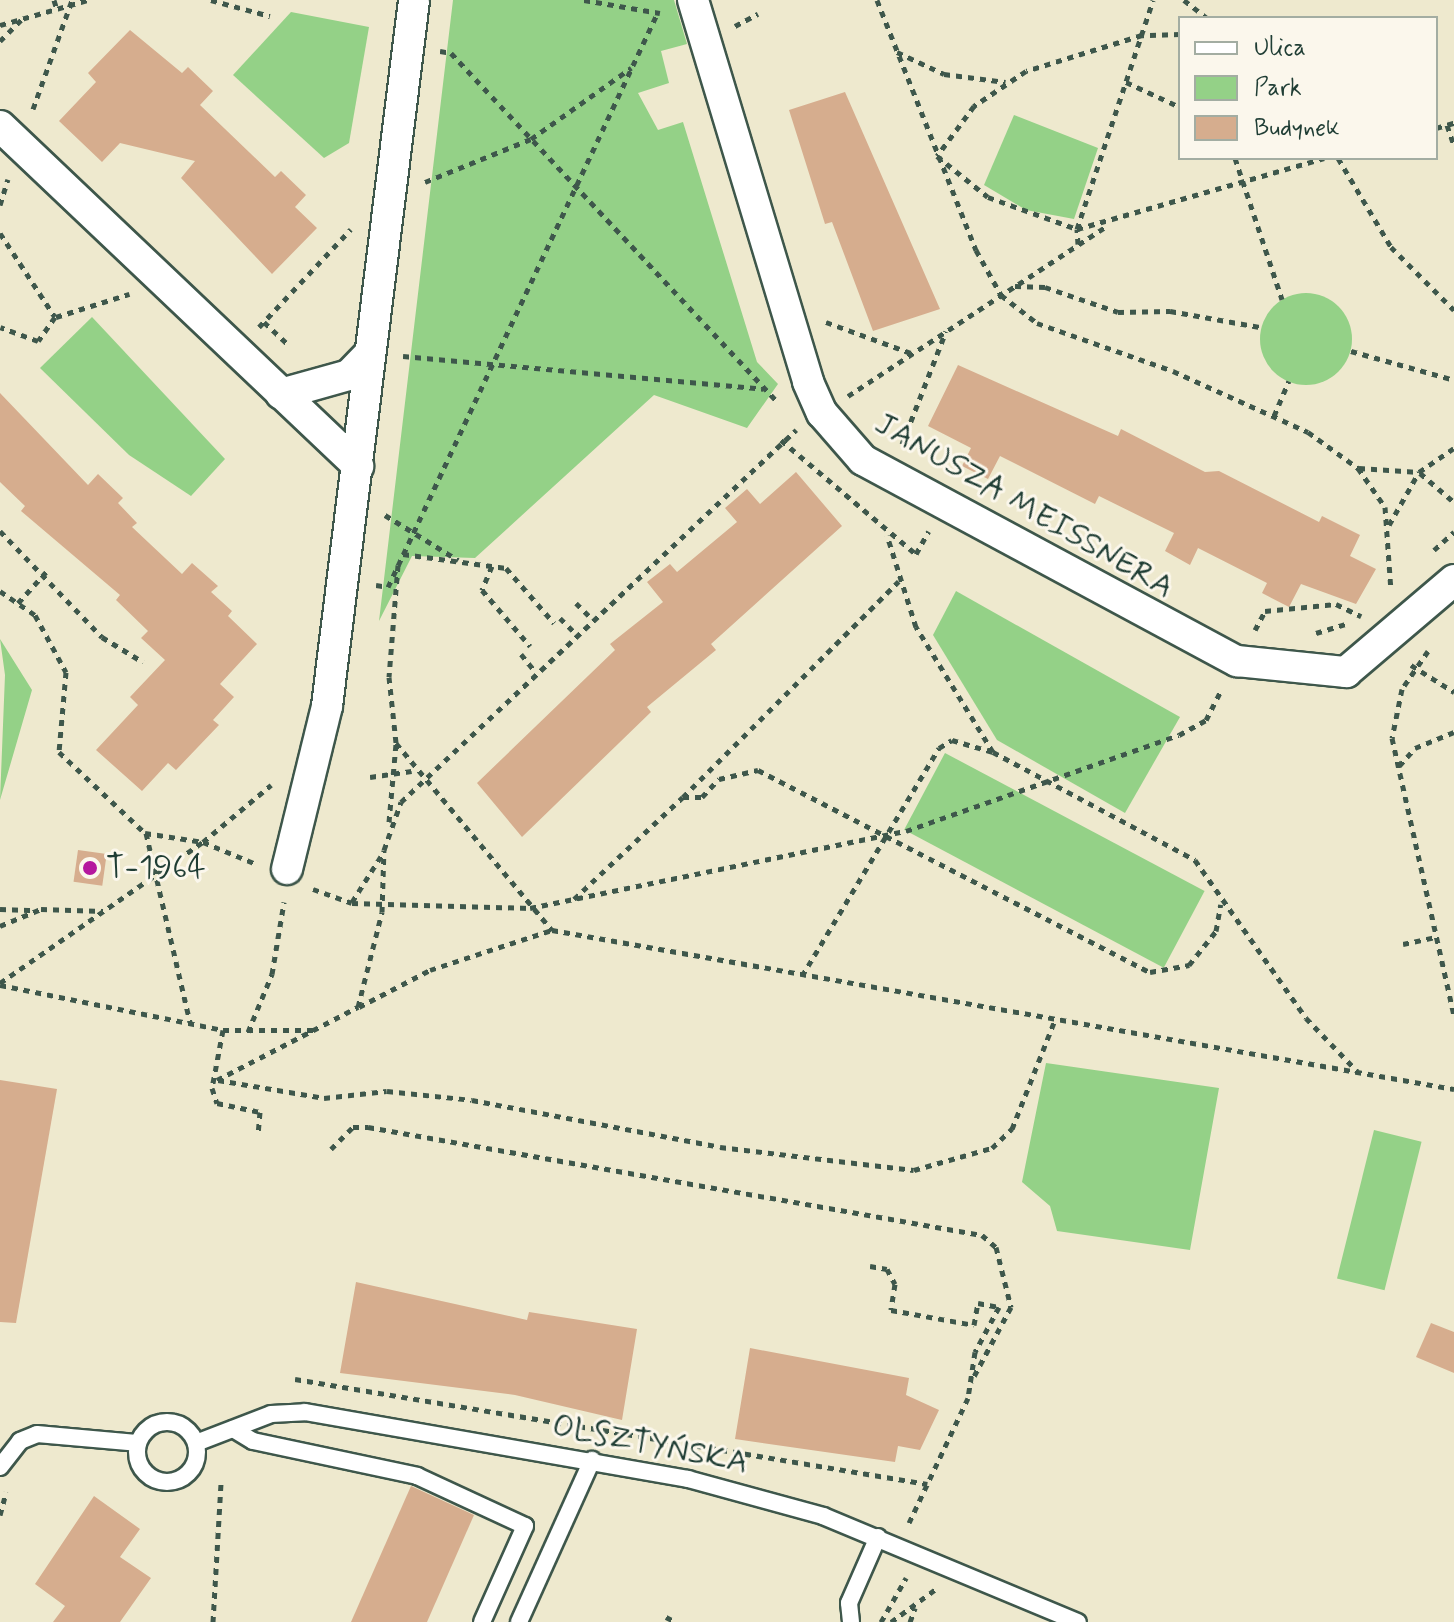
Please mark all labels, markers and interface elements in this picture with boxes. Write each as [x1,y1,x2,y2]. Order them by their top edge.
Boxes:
legend [1178,16,1438,160]
text: Ulica [1254,33,1306,64]
text: Park [1254,73,1302,104]
text: Budynek [1254,113,1340,144]
street label: JANUSZA MEISSNERA [871,406,1177,606]
place label: T-1964 [106,849,206,887]
marker: T-1964 [81,859,99,877]
street label: OLSZTYŃSKA [549,1407,751,1483]

